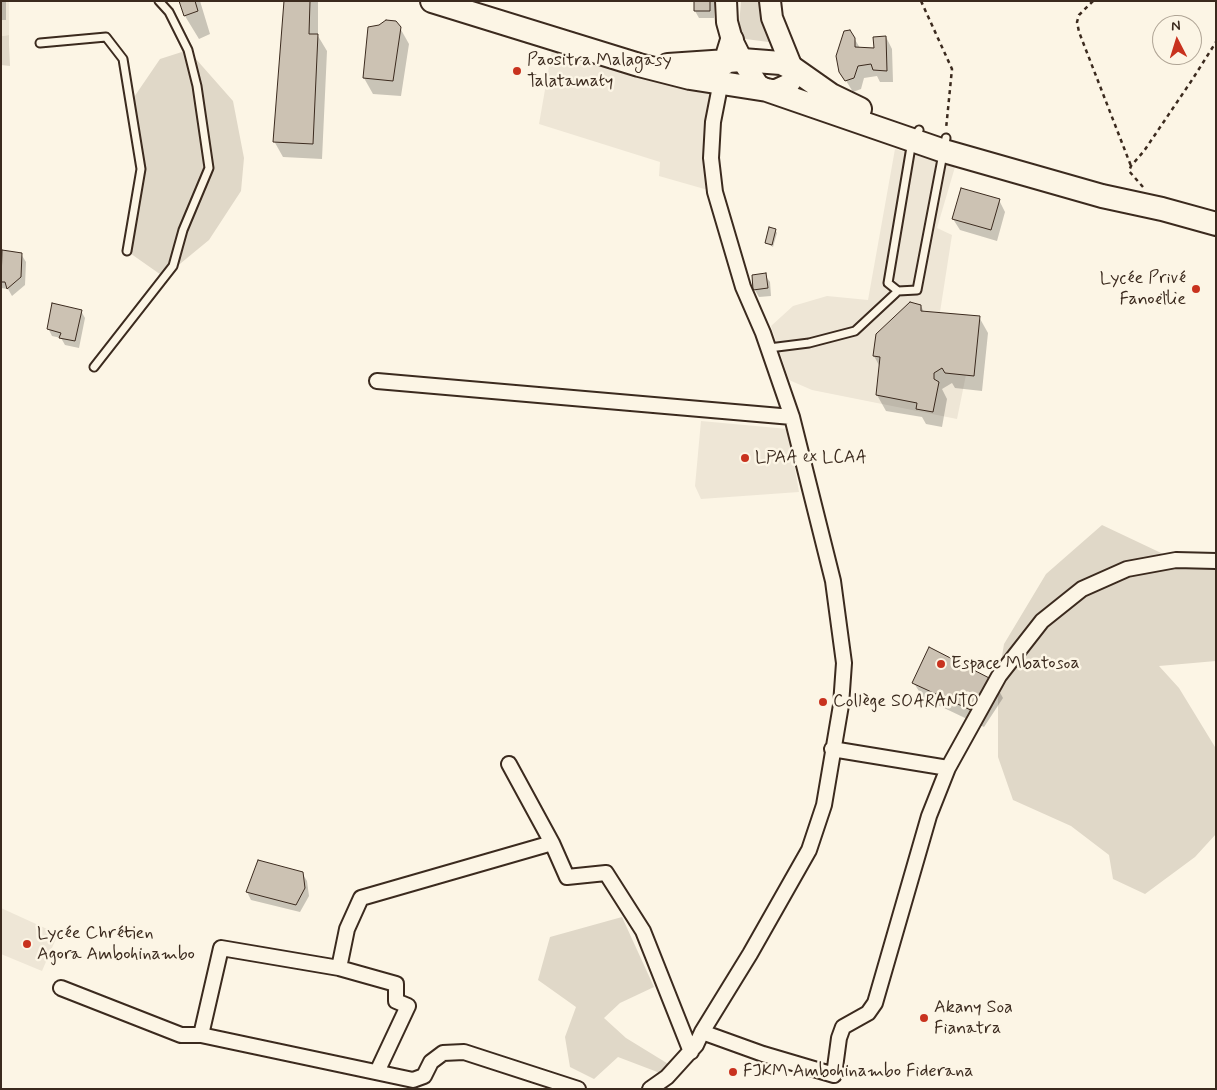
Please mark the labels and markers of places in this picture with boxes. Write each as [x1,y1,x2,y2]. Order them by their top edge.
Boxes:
place label: Paositra Malagasy Talatamaty [527,50,672,92]
marker: Paositra Malagasy Talatamaty [511,65,523,77]
place label: Lycée Privé Fanoëllie [1100,268,1186,310]
marker: Lycée Privé Fanoëllie [1190,283,1202,295]
place label: LPAA ex LCAA [755,447,867,469]
marker: LPAA ex LCAA [739,452,751,464]
place label: Espace Mbatosoa [951,653,1080,675]
marker: Espace Mbatosoa [935,658,947,670]
place label: Collège SOARANTO [833,691,979,713]
marker: Collège SOARANTO [817,696,829,708]
place label: Lycée Chrétien Agora Ambohinambo [37,923,195,966]
marker: Lycée Chrétien Agora Ambohinambo [21,938,33,950]
place label: Akany Soa Fianatra [934,997,1013,1040]
marker: Akany Soa Fianatra [918,1012,930,1024]
place label: FJKM Ambohinambo Fiderana [743,1061,973,1083]
marker: FJKM Ambohinambo Fiderana [727,1066,739,1078]

